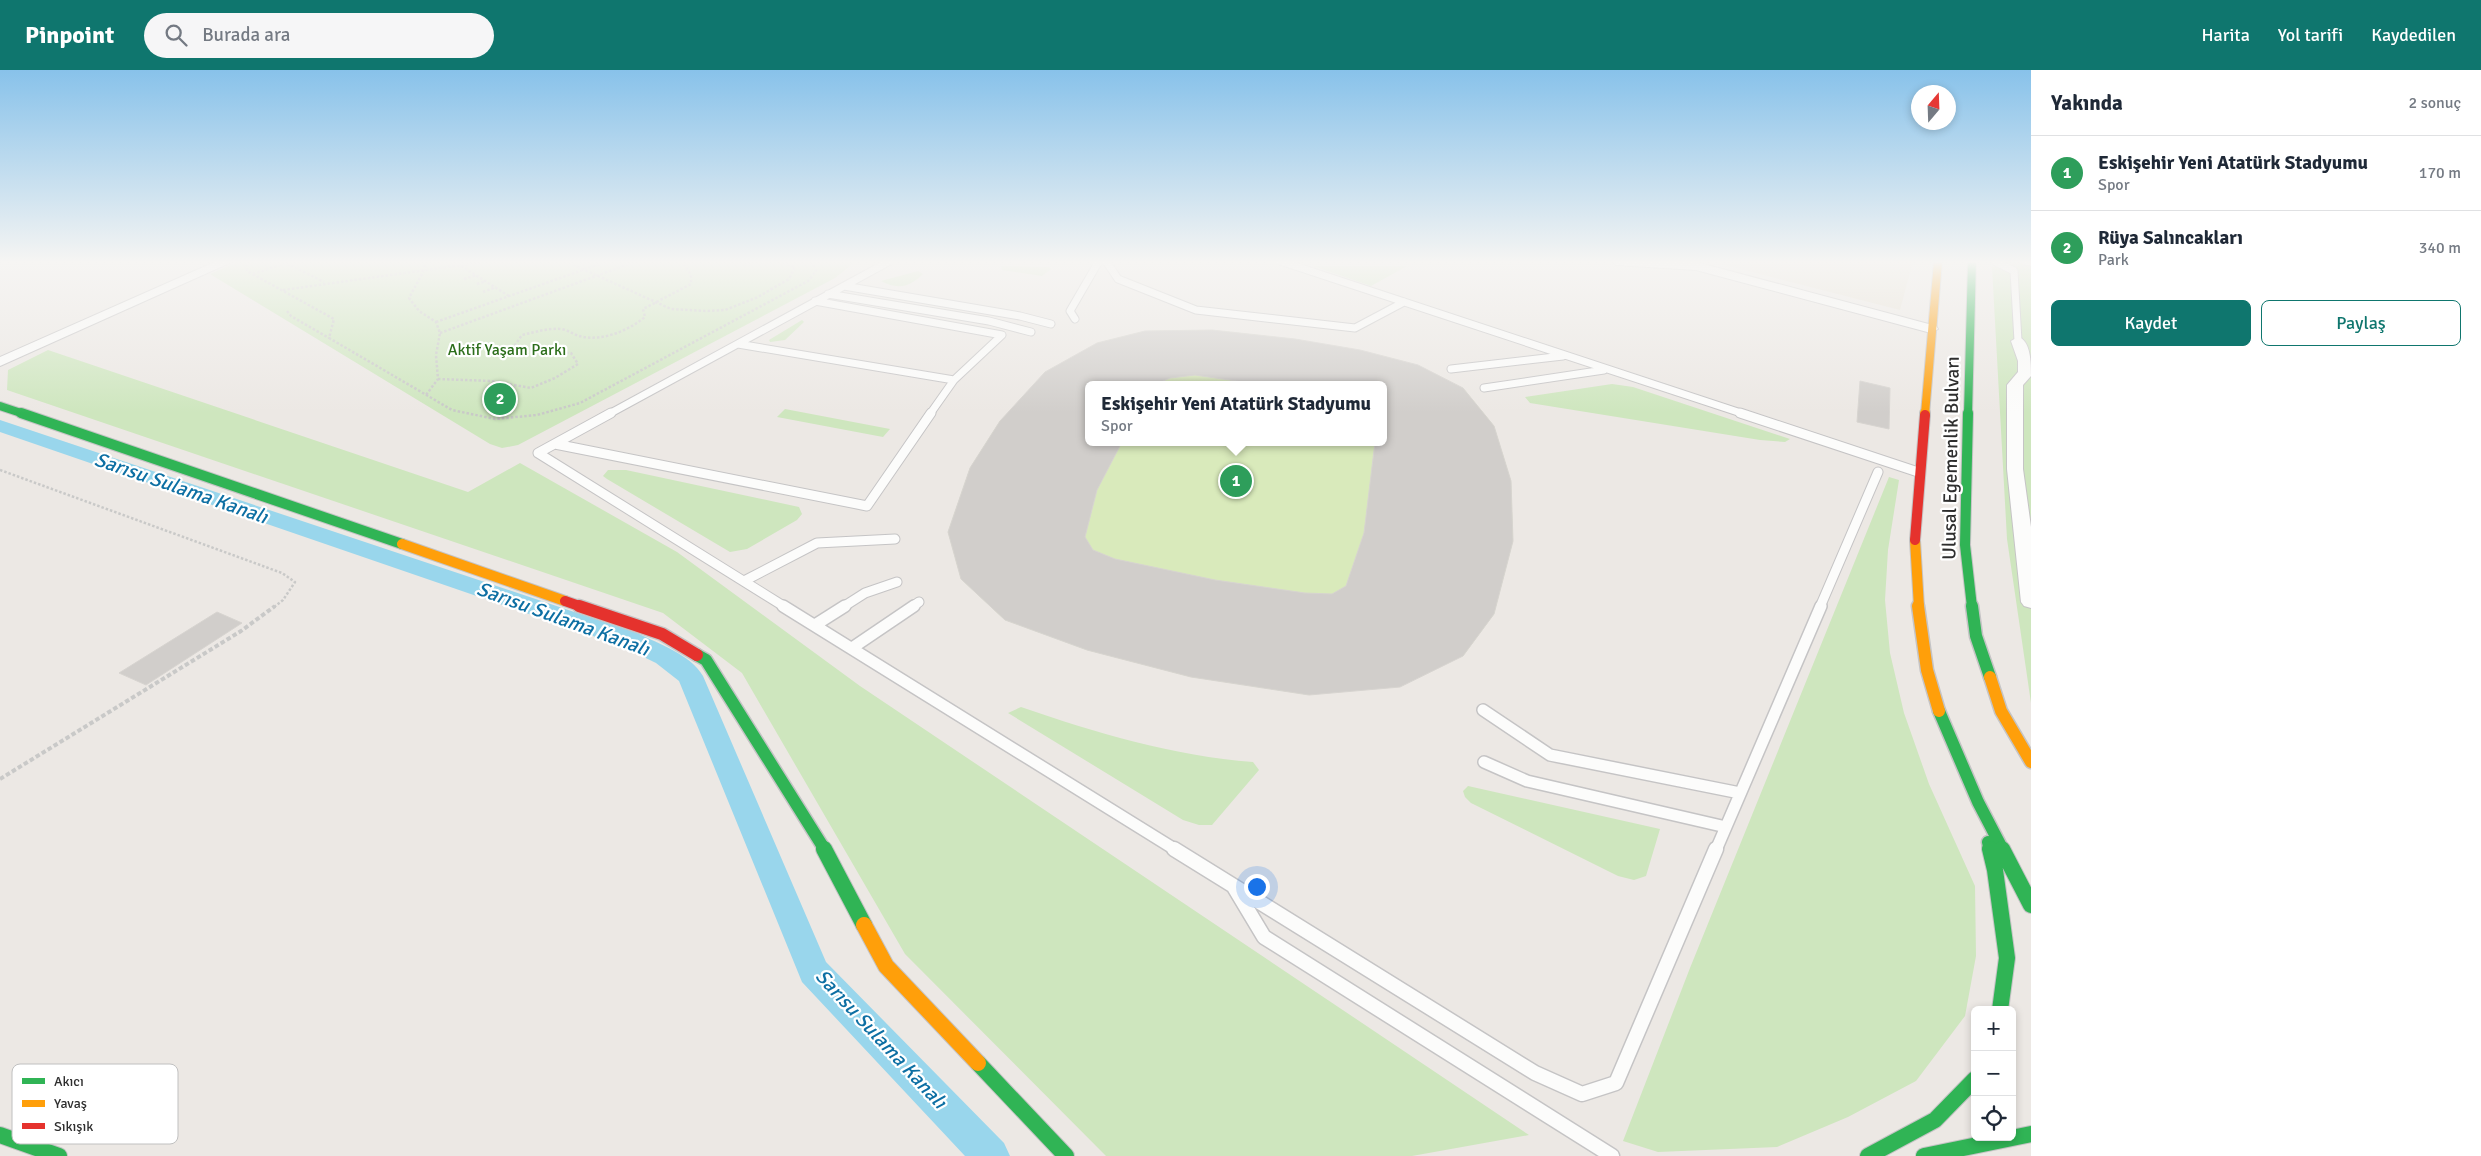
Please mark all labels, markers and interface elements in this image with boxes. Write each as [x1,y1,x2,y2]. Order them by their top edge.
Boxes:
search box [144,13,494,58]
text: Pinpoint [25,20,114,50]
icon: search [162,21,190,49]
text: Burada ara [202,23,290,47]
text: Harita [2201,24,2250,46]
text: Yol tarifi [2278,24,2343,46]
text: Kaydedilen [2371,24,2456,46]
north arrow [1911,85,1956,130]
text: Yakında [2051,90,2123,116]
text: 2 sonuç [2409,93,2461,113]
text: Eskişehir Yeni Atatürk Stadyumu [2098,151,2368,175]
text: 1 [2063,163,2071,183]
text: 170 m [2419,163,2461,183]
text: Spor [2098,175,2130,195]
text: Rüya Salıncakları [2098,226,2243,250]
text: 2 [2063,238,2071,258]
text: 340 m [2419,238,2461,258]
text: Park [2098,250,2129,270]
button: Kaydet [2051,300,2251,346]
button: Paylaş [2261,300,2461,346]
park label: Aktif Yaşam Parkı [448,340,566,360]
street label: Ulusal Egemenlik Bulvarı [1937,356,1965,560]
pin: 2 [484,380,516,418]
popup [1085,381,1387,446]
text: Eskişehir Yeni Atatürk Stadyumu [1101,392,1371,416]
text: Spor [1101,416,1133,436]
water label: Sarısu Sulama Kanalı [91,447,272,530]
pin: 1 [1220,462,1252,500]
water label: Sarısu Sulama Kanalı [474,576,654,662]
your location [1244,874,1270,900]
water label: Sarısu Sulama Kanalı [810,964,953,1115]
map controls [1971,1006,2016,1141]
button: + [1971,1006,2016,1051]
button: − [1971,1051,2016,1096]
legend [12,1064,178,1144]
text: Akıcı [54,1073,84,1090]
text: Yavaş [54,1095,87,1112]
button: locate [1971,1096,2016,1141]
text: Sıkışık [54,1118,93,1135]

